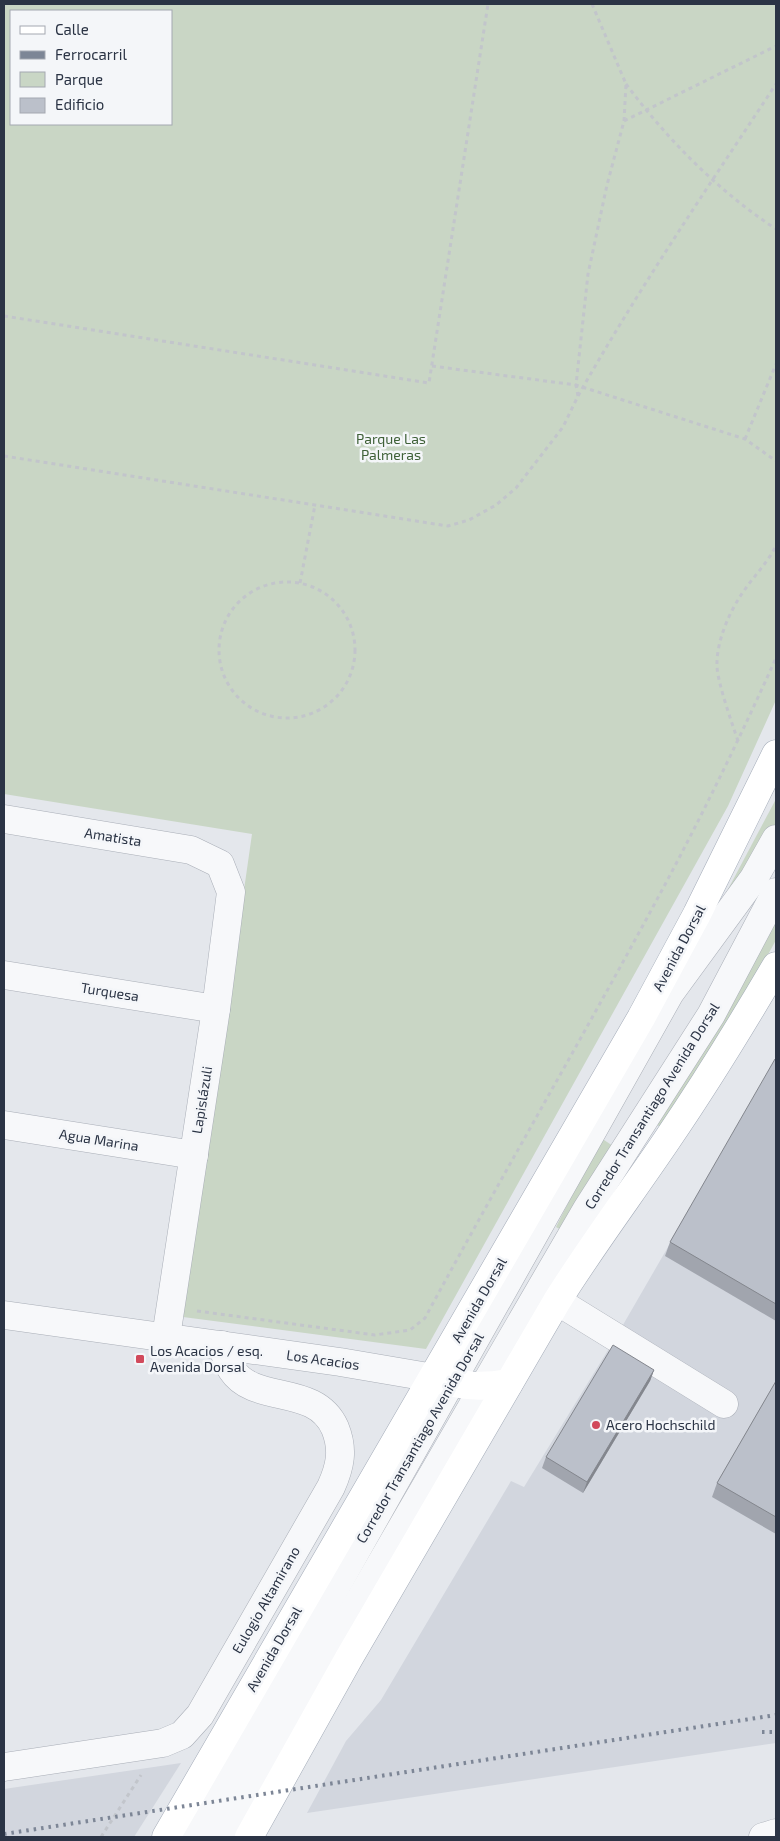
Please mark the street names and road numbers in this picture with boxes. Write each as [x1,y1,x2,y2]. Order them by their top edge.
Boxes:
street label: Amatista [83,824,143,849]
street label: Avenida Dorsal [649,901,709,994]
street label: Turquesa [80,979,140,1004]
street label: Corredor Transantiago Avenida Dorsal [581,999,723,1212]
street label: Lapislázuli [188,1065,215,1135]
street label: Agua Marina [58,1125,140,1154]
street label: Avenida Dorsal [447,1253,510,1345]
street label: Corredor Transantiago Avenida Dorsal [352,1329,487,1546]
street label: Los Acacios [285,1346,361,1373]
street label: Eulogio Altamirano [228,1543,303,1656]
street label: Avenida Dorsal [242,1602,305,1694]

